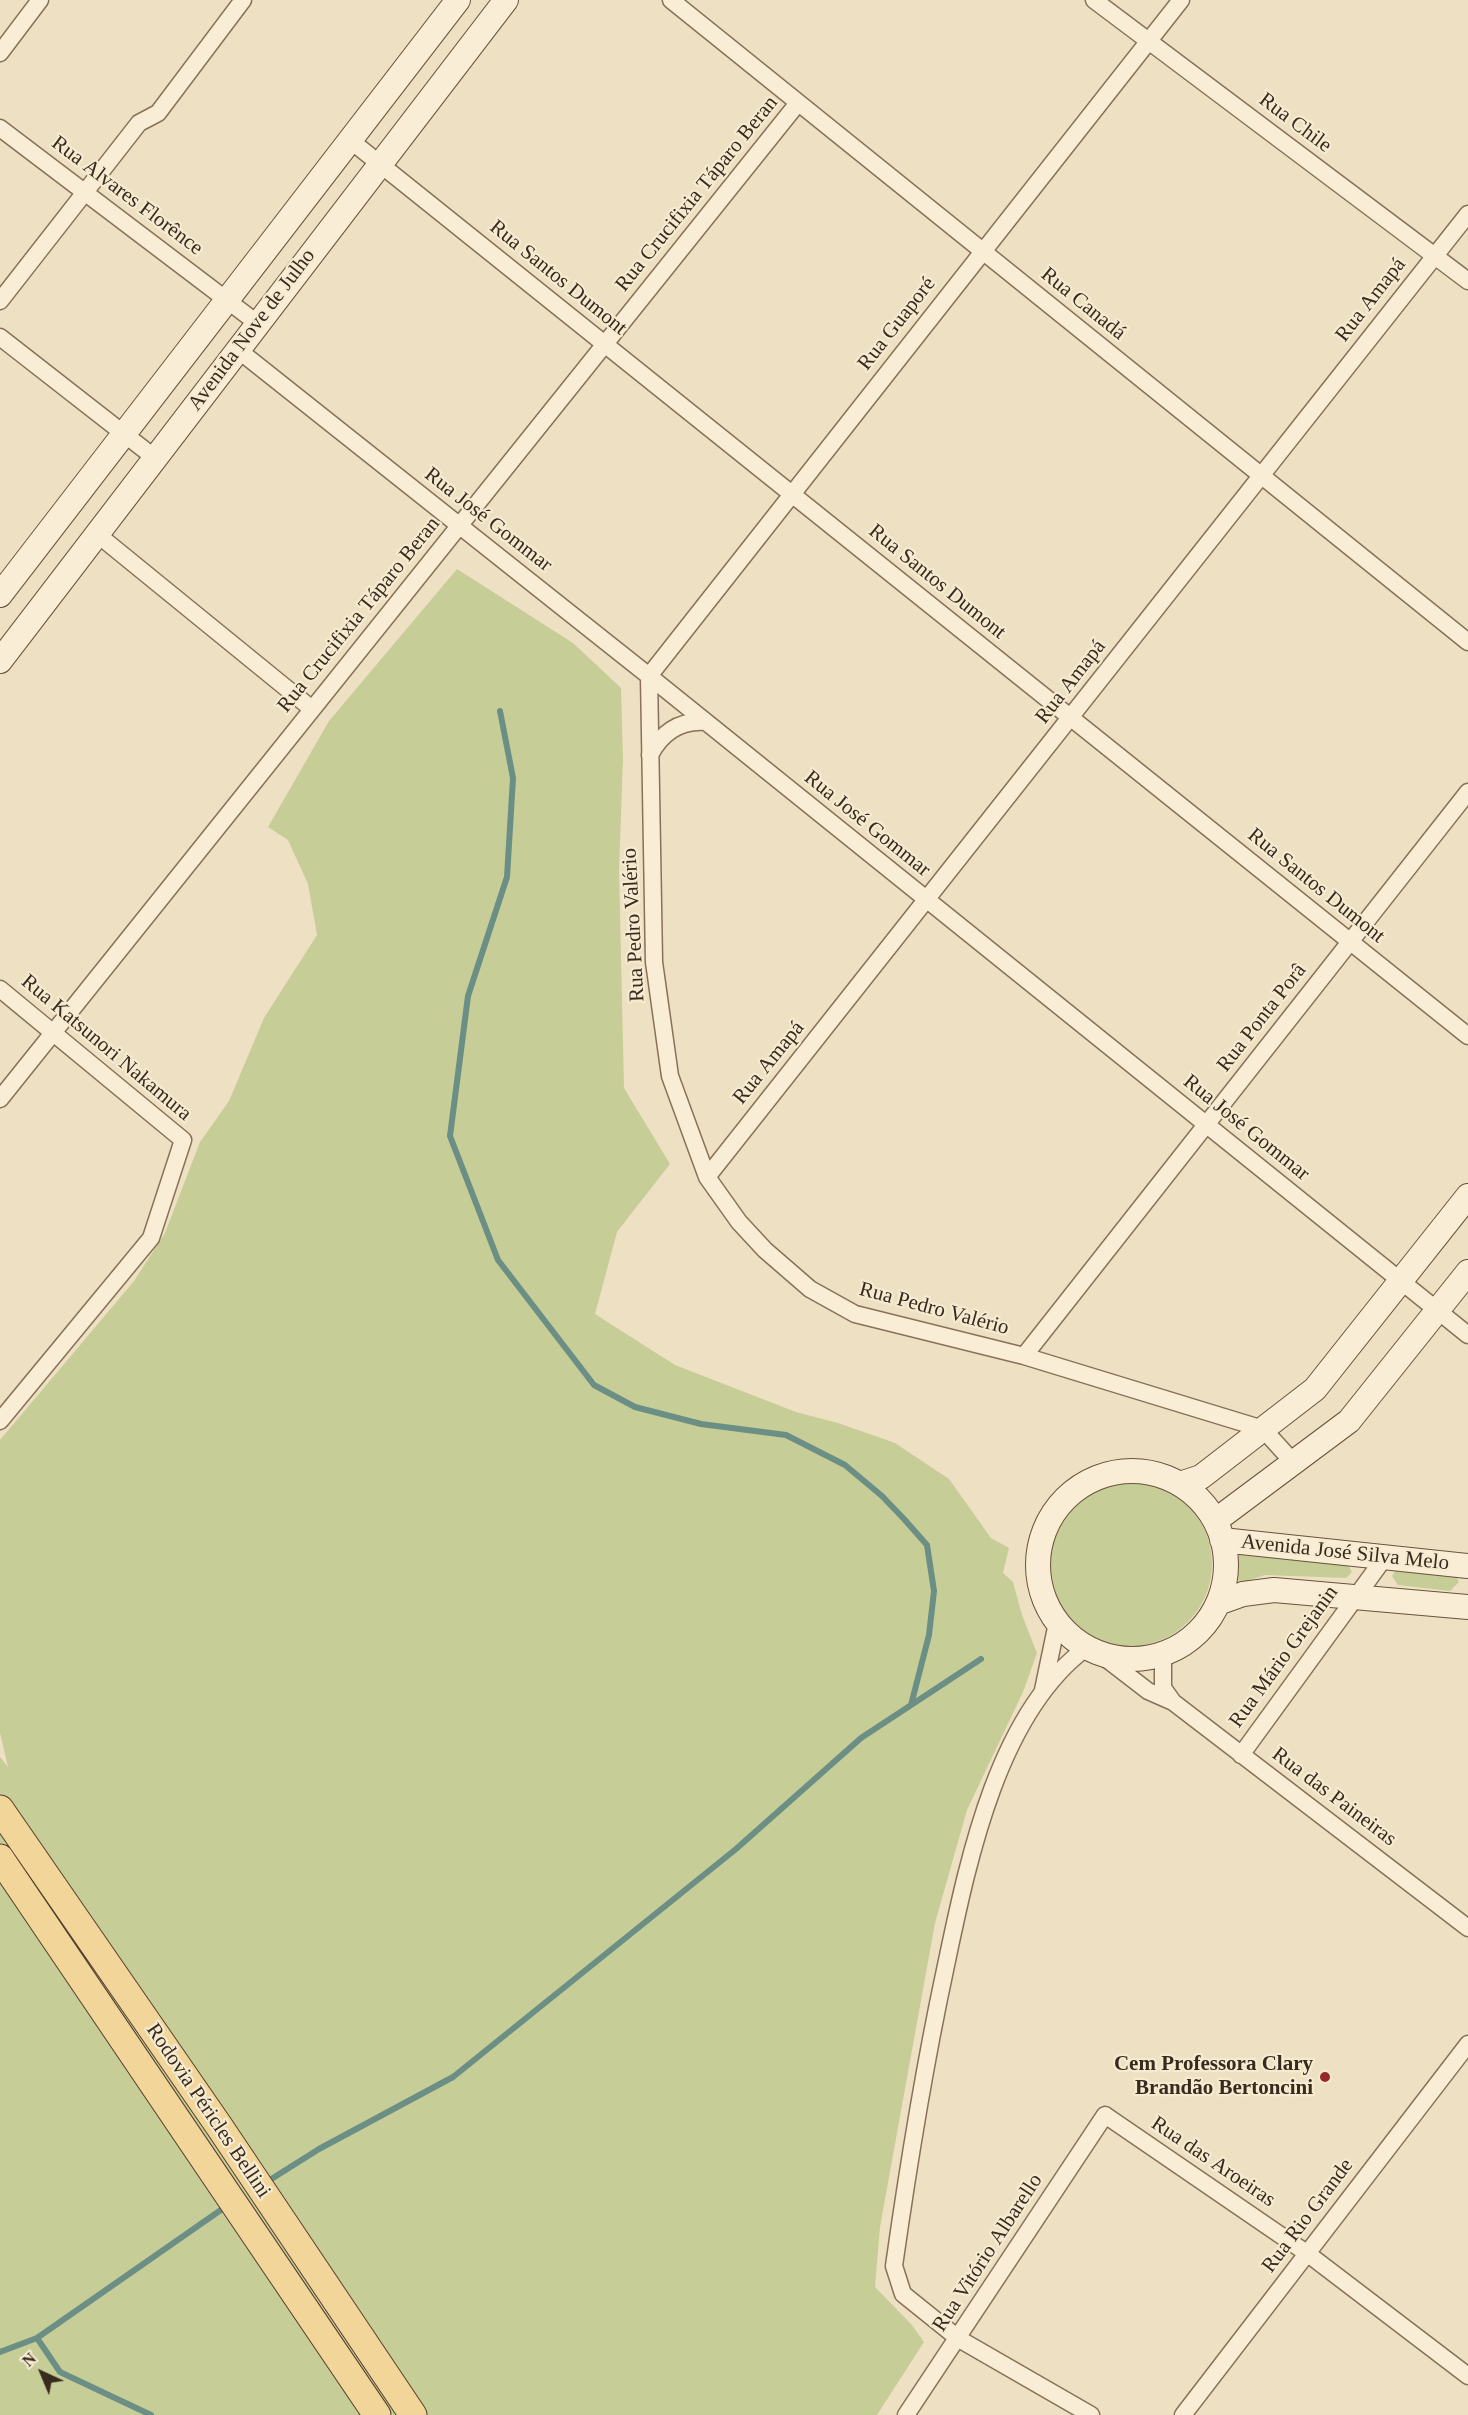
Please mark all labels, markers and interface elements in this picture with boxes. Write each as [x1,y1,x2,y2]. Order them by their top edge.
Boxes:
street label: Rua Chile [1254,87,1336,159]
street label: Rua Crucifixia Táparo Beran [610,91,784,297]
street label: Rua Alvares Florênce [46,131,208,261]
street label: Rua Santos Dumont [484,215,632,341]
street label: Avenida Nove de Julho [183,244,321,416]
street label: Rua Amapá [1330,253,1412,347]
street label: Rua Canadá [1035,262,1131,346]
street label: Rua Guaporé [853,272,941,376]
street label: Rua José Gommar [419,462,557,578]
street label: Rua Crucifixia Táparo Beran [272,512,446,718]
street label: Rua Santos Dumont [863,519,1011,645]
street label: Rua Amapá [1030,635,1112,729]
street label: Rua José Gommar [799,765,935,883]
street label: Rua Santos Dumont [1242,823,1390,949]
street label: Rua Pedro Valério [617,847,651,1003]
street label: Rua Ponta Porâ [1212,959,1312,1077]
street label: Rua Katsunori Nakamura [16,969,196,1127]
street label: Rua Amapá [728,1016,810,1110]
street label: Rua José Gommar [1178,1069,1314,1187]
street label: Rua Pedro Valério [856,1277,1012,1341]
street label: Avenida José Silva Melo [1240,1530,1450,1576]
street label: Rua Mário Grejanin [1224,1581,1344,1733]
street label: Rua das Paineiras [1267,1742,1401,1852]
street label: Rodovia Péricles Bellini [140,2019,276,2203]
place label: Cem Professora Clary Brandão Bertoncini [1114,2052,1313,2102]
marker: Cem Professora Clary Brandão Bertoncini [1318,2070,1332,2084]
street label: Rua das Aroeiras [1146,2111,1280,2213]
street label: Rua Rio Grande [1257,2154,1359,2278]
street label: Rua Vitório Albarello [928,2169,1048,2337]
north arrow [12,2343,72,2403]
text: N [19,2350,39,2370]

